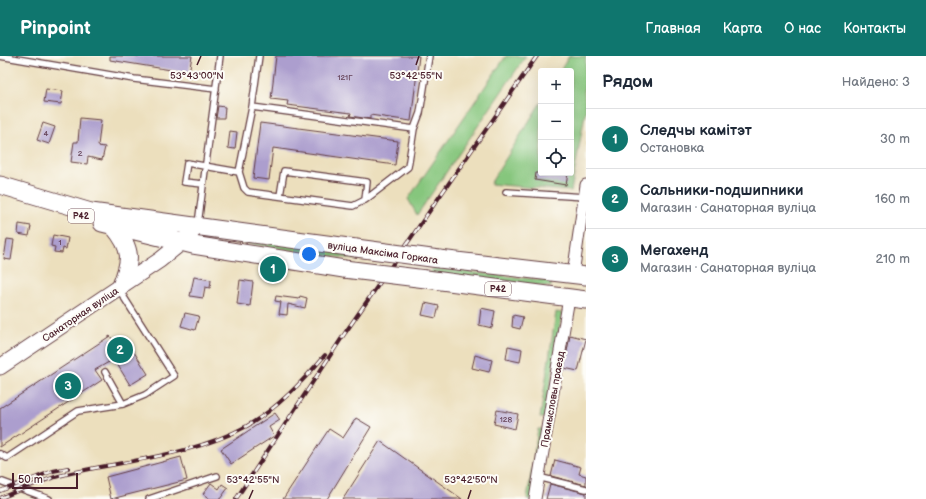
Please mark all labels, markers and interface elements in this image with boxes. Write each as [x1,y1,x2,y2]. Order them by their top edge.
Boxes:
text: Pinpoint [20,17,91,40]
text: Главная [646,20,701,37]
text: Карта [723,20,762,37]
text: О нас [784,20,821,37]
text: Контакты [843,20,906,37]
map controls [538,68,574,176]
button: + [538,68,574,104]
text: 53°43'00"N [170,70,224,82]
text: 53°42'55"N [389,70,443,82]
text: Рядом [602,72,653,92]
house number: 121Г [337,73,353,82]
text: Найдено: 3 [842,74,910,90]
button: − [538,104,574,140]
text: Следчы камітэт [640,121,752,140]
house number: 4 [44,129,49,138]
text: 1 [612,131,618,147]
text: 30 m [880,131,910,147]
button: locate [538,140,574,176]
text: Остановка [640,140,705,156]
house number: 2 [78,149,83,158]
text: Сальники-подшипники [640,181,803,200]
text: 2 [611,191,619,207]
text: 160 m [875,191,910,207]
text: Магазин · Санаторная вуліца [640,200,816,216]
road number: Р42 [68,209,94,223]
house number: 1 [58,238,62,247]
street label: вуліца Максіма Горкага [327,239,439,267]
text: Мегахенд [640,241,708,260]
your location [299,244,319,264]
text: 3 [611,251,619,267]
text: 210 m [876,251,910,267]
pin: 1 [260,254,286,284]
text: Магазин · Санаторная вуліца [640,260,816,276]
road number: Р42 [485,282,511,296]
street label: Санаторная вуліца [40,285,121,345]
pin: 2 [107,335,133,365]
street label: Прамысловы праезд [539,350,567,448]
pin: 3 [55,371,81,401]
house number: 128 [500,415,513,424]
scale bar [12,471,78,490]
text: 50 m [18,473,43,486]
text: 53°42'55"N [226,474,280,486]
text: 53°42'50"N [444,474,498,486]

